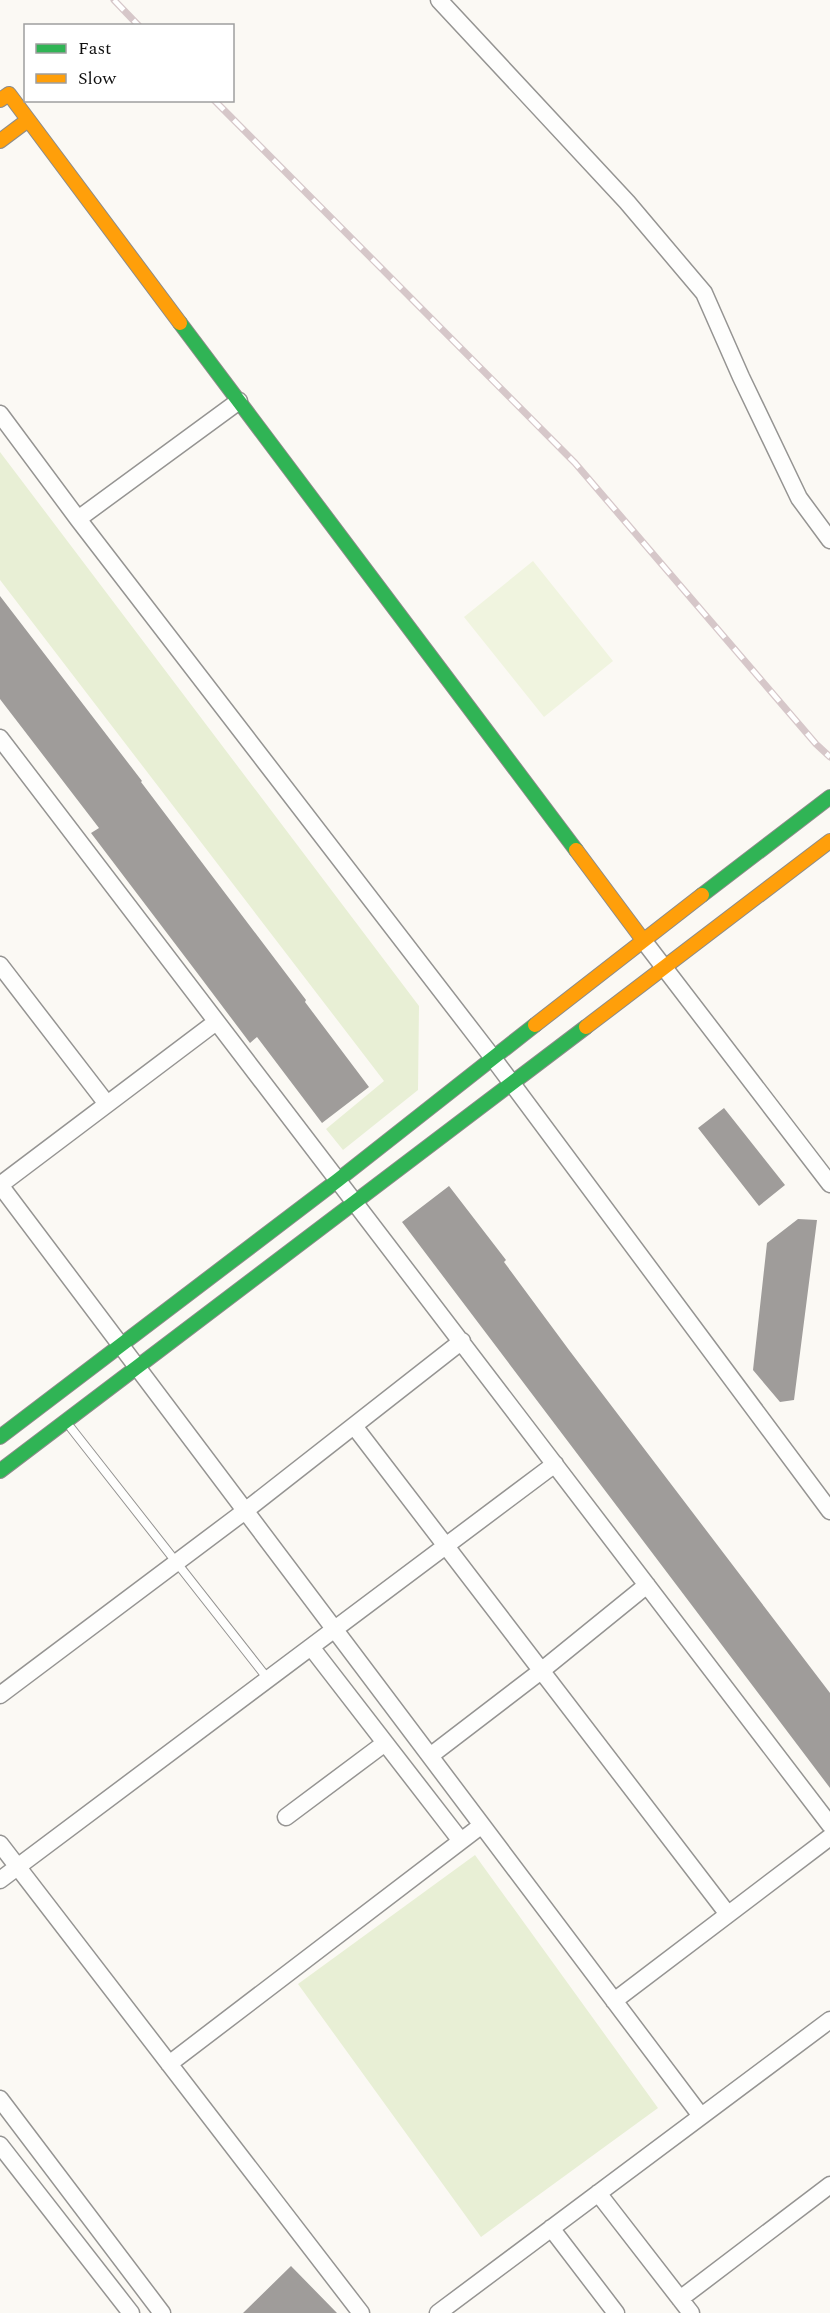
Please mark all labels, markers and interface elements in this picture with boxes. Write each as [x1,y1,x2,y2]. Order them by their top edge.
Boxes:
legend [24,24,234,102]
text: Fast [78,35,111,62]
text: Slow [78,65,117,92]

